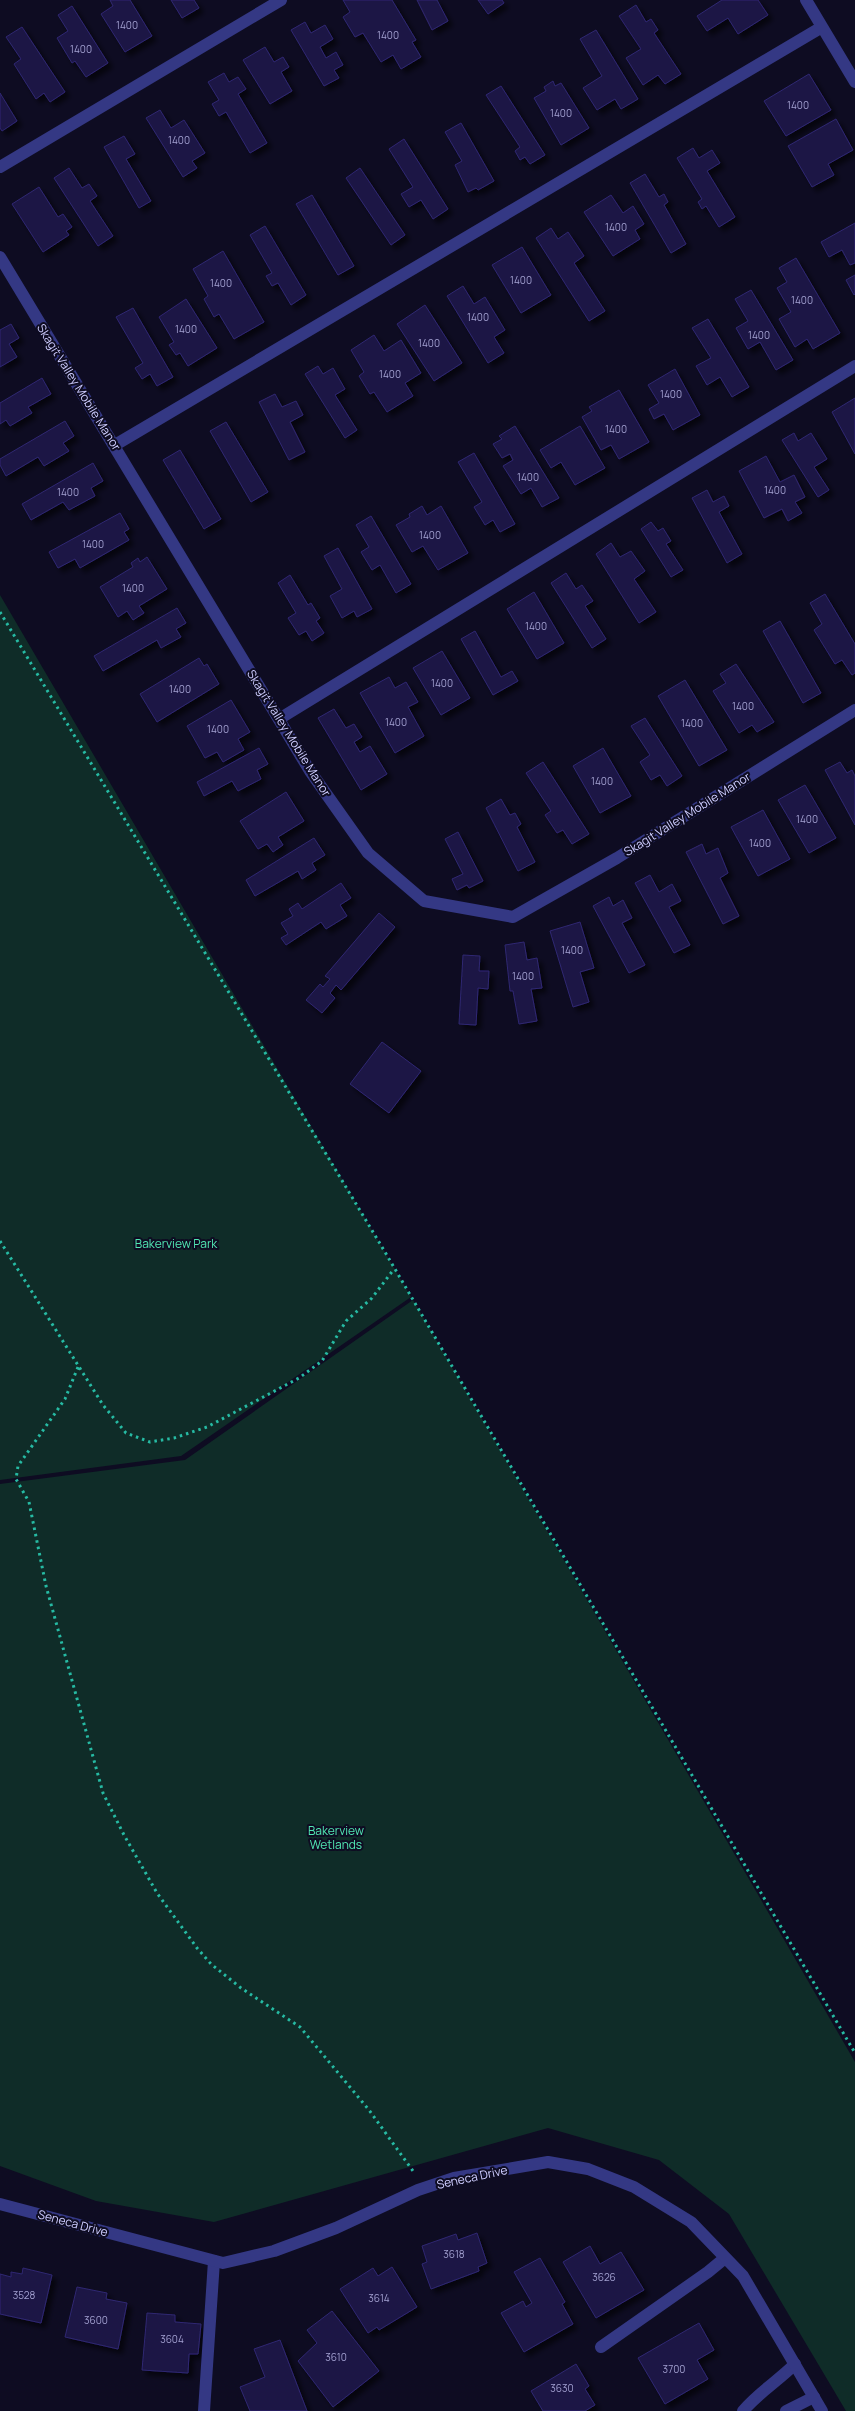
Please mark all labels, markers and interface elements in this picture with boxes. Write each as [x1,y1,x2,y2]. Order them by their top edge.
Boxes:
house number: 1400 [116,18,138,32]
house number: 1400 [377,28,399,42]
house number: 1400 [70,42,92,56]
house number: 1400 [787,98,809,112]
house number: 1400 [550,106,572,120]
house number: 1400 [168,133,190,147]
house number: 1400 [605,220,627,234]
house number: 1400 [510,273,532,287]
house number: 1400 [210,276,232,290]
house number: 1400 [791,293,813,307]
house number: 1400 [467,310,489,324]
street label: Skagit Valley Mobile Manor [33,320,125,454]
house number: 1400 [175,322,197,336]
house number: 1400 [748,328,770,342]
house number: 1400 [418,336,440,350]
house number: 1400 [379,367,401,381]
house number: 1400 [660,387,682,401]
house number: 1400 [605,422,627,436]
house number: 1400 [517,470,539,484]
house number: 1400 [764,483,786,497]
house number: 1400 [57,485,79,499]
house number: 1400 [419,528,441,542]
house number: 1400 [82,537,104,551]
house number: 1400 [122,581,144,595]
house number: 1400 [525,619,547,633]
street label: Skagit Valley Mobile Manor [243,666,335,800]
house number: 1400 [431,676,453,690]
house number: 1400 [169,682,191,696]
house number: 1400 [732,699,754,713]
house number: 1400 [385,715,407,729]
house number: 1400 [681,716,703,730]
house number: 1400 [207,722,229,736]
street label: Skagit Valley Mobile Manor [620,768,754,860]
house number: 1400 [591,774,613,788]
house number: 1400 [796,812,818,826]
house number: 1400 [749,836,771,850]
house number: 1400 [561,943,583,957]
house number: 1400 [512,969,534,983]
park label: Bakerview Park [135,1235,218,1252]
park label: Bakerview Wetlands [308,1822,364,1853]
street label: Seneca Drive [435,2161,509,2193]
street label: Seneca Drive [36,2205,110,2241]
house number: 3618 [443,2247,465,2261]
house number: 3626 [592,2270,616,2284]
house number: 3528 [13,2288,35,2302]
house number: 3614 [368,2291,390,2305]
house number: 3600 [84,2313,108,2327]
house number: 3604 [160,2332,184,2346]
house number: 3610 [325,2350,347,2364]
house number: 3700 [663,2362,685,2376]
house number: 3630 [550,2381,574,2395]

